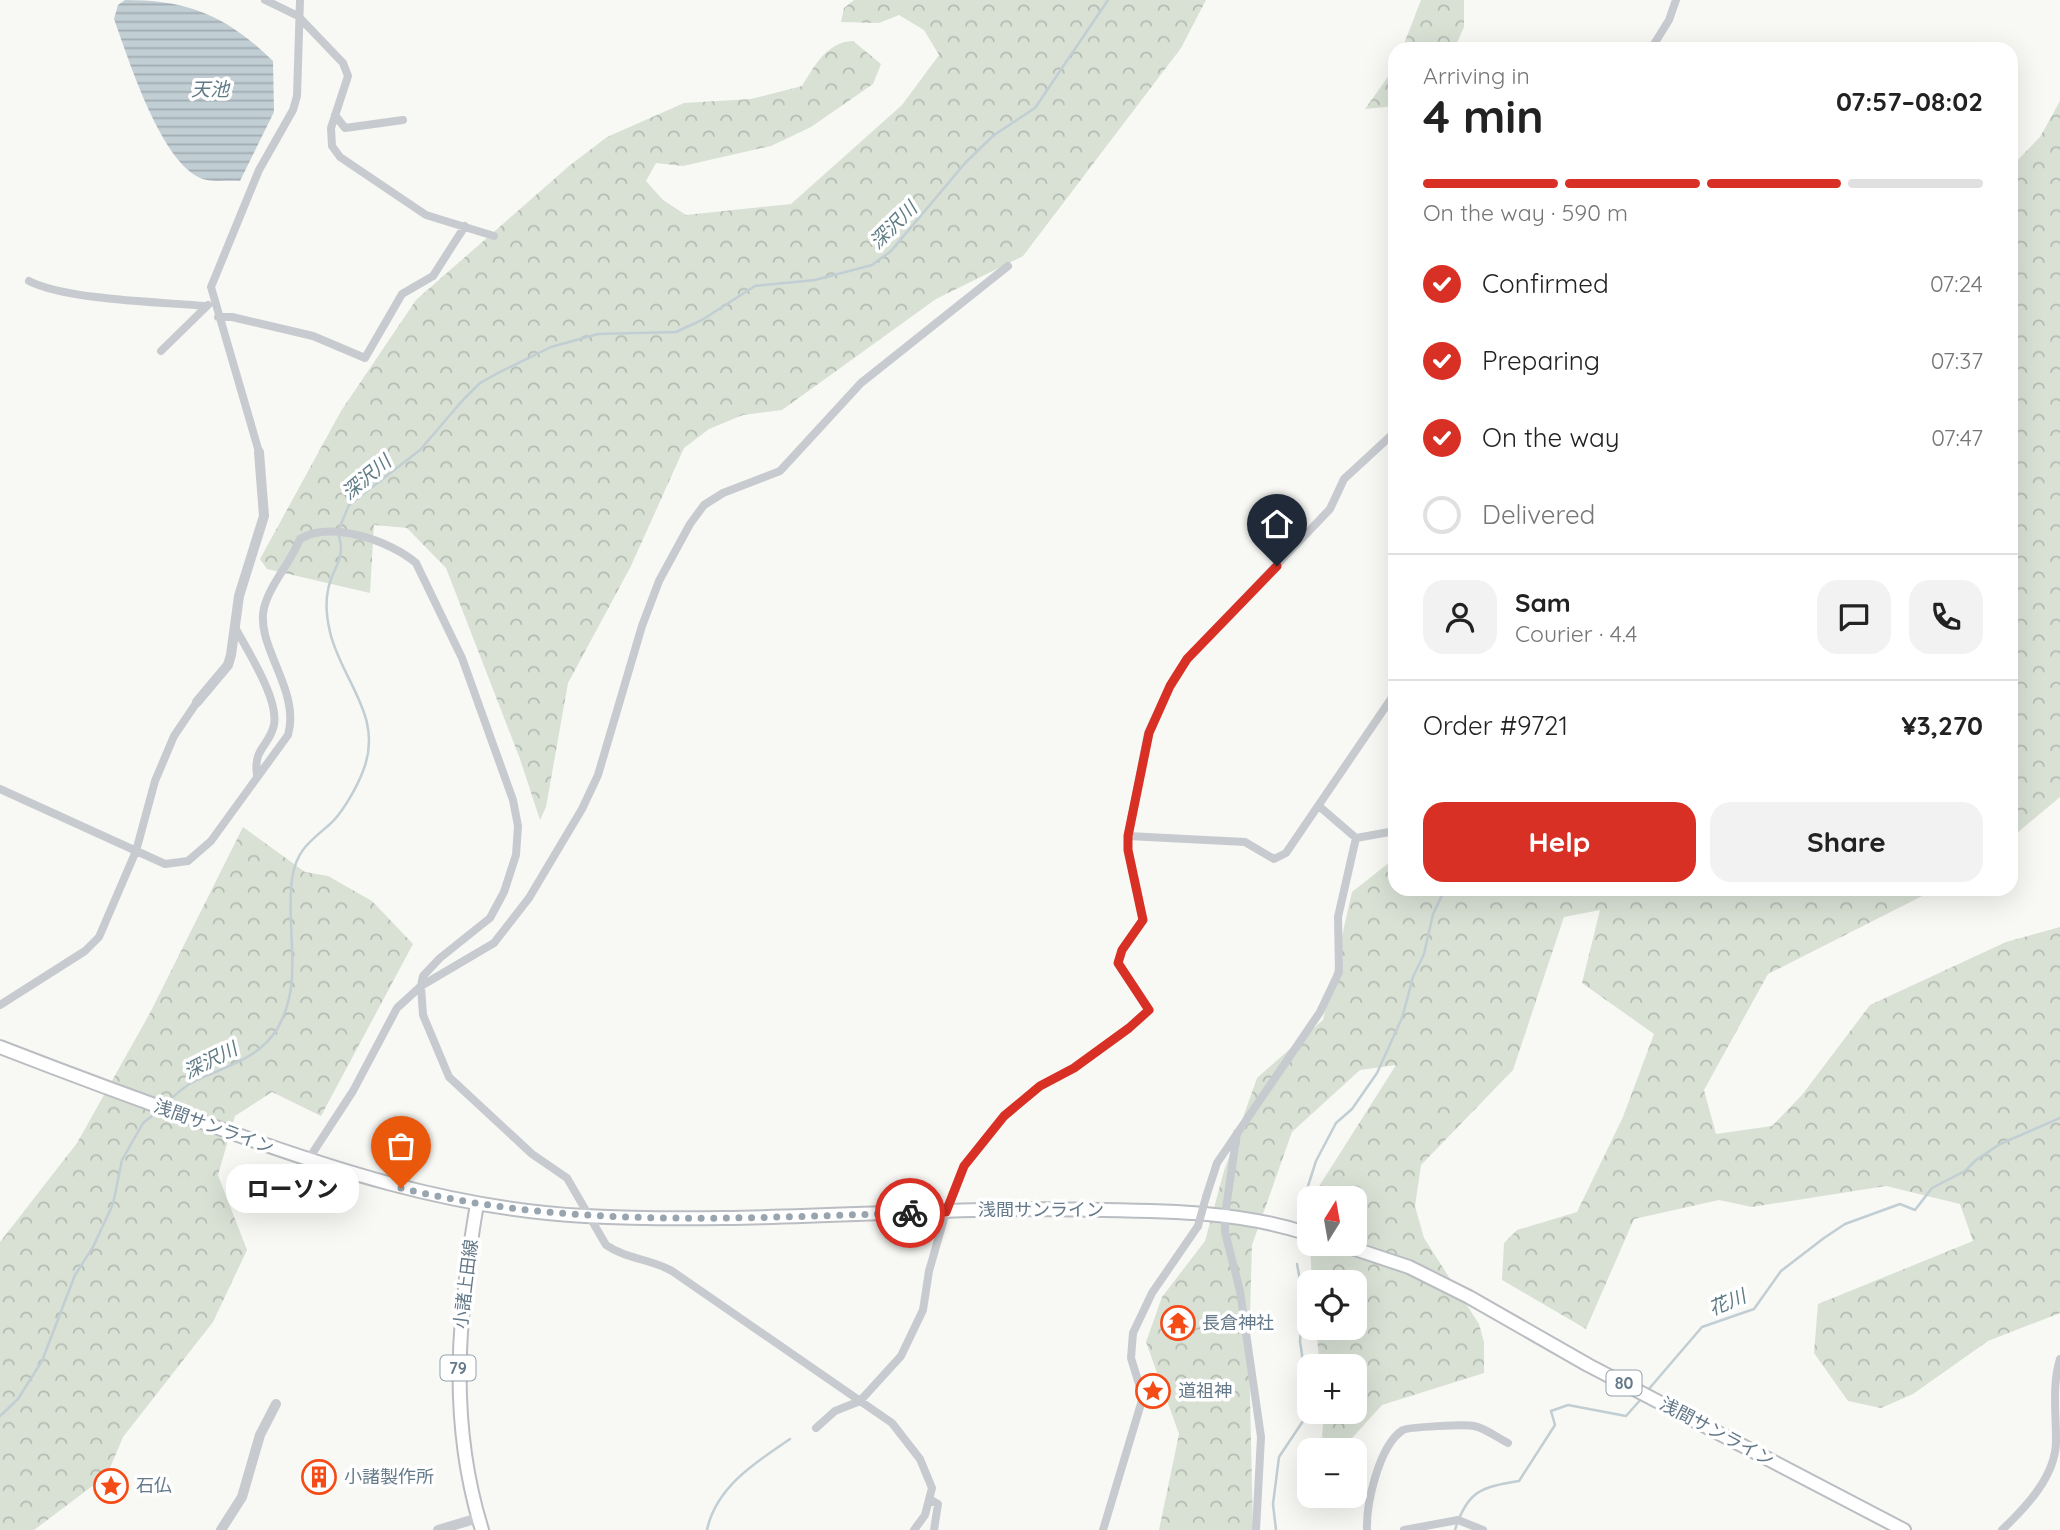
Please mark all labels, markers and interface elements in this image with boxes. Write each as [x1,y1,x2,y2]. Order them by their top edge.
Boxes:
text: Arriving in [1423,61,1530,90]
water label: 天池 [191,77,231,101]
text: 07:57–08:02 [1836,85,1983,118]
text: 4 min [1423,87,1544,145]
water label: 深沢川 [864,195,923,254]
text: On the way · 590 m [1423,198,1628,227]
icon: check [1423,265,1461,303]
text: Confirmed [1482,267,1609,300]
text: 07:24 [1930,269,1983,298]
icon: check [1423,342,1461,380]
text: Preparing [1482,344,1600,377]
text: 07:37 [1931,346,1983,375]
icon: check [1423,419,1461,457]
text: On the way [1482,421,1620,454]
text: 07:47 [1931,423,1983,452]
water label: 深沢川 [336,448,397,505]
pin [1247,494,1307,566]
text: Delivered [1482,498,1595,531]
icon: home [1258,505,1296,543]
button: person [1423,580,1497,654]
button: chat [1817,580,1891,654]
button: phone [1909,580,1983,654]
text: Sam [1515,586,1571,619]
text: Courier · 4.4 [1515,619,1637,648]
text: Order #9721 [1423,709,1568,742]
text: ¥3,270 [1901,709,1983,742]
button: Help [1423,802,1696,882]
button: Share [1710,802,1983,882]
water label: 深沢川 [179,1035,243,1084]
street label: 浅間サンライン [151,1094,277,1159]
pin [371,1116,431,1188]
icon: bag [382,1127,420,1165]
callout: ローソン [226,1164,359,1212]
text: ローソン [247,1174,339,1203]
courier [875,1178,945,1248]
north arrow [1297,1186,1367,1256]
map controls [1297,1186,1367,1508]
icon: bike [891,1194,929,1232]
street label: 浅間サンライン [978,1198,1104,1221]
street label: 小諸上田線 [449,1238,482,1330]
button: locate [1297,1270,1367,1340]
water label: 花川 [1705,1283,1751,1320]
temple icon: 長倉神社 [1159,1304,1197,1342]
place label: 長倉神社 [1202,1311,1274,1334]
button: + [1297,1354,1367,1424]
road number: 79 [440,1356,476,1380]
road number: 80 [1606,1371,1642,1396]
place icon: 道祖神 [1134,1372,1172,1410]
place label: 道祖神 [1178,1379,1232,1402]
street label: 浅間サンライン [1656,1392,1778,1471]
button: − [1297,1438,1367,1508]
building icon: 小諸製作所 [300,1458,338,1496]
place label: 小諸製作所 [344,1465,434,1488]
place icon: 石仏 [92,1467,130,1505]
place label: 石仏 [136,1474,172,1497]

